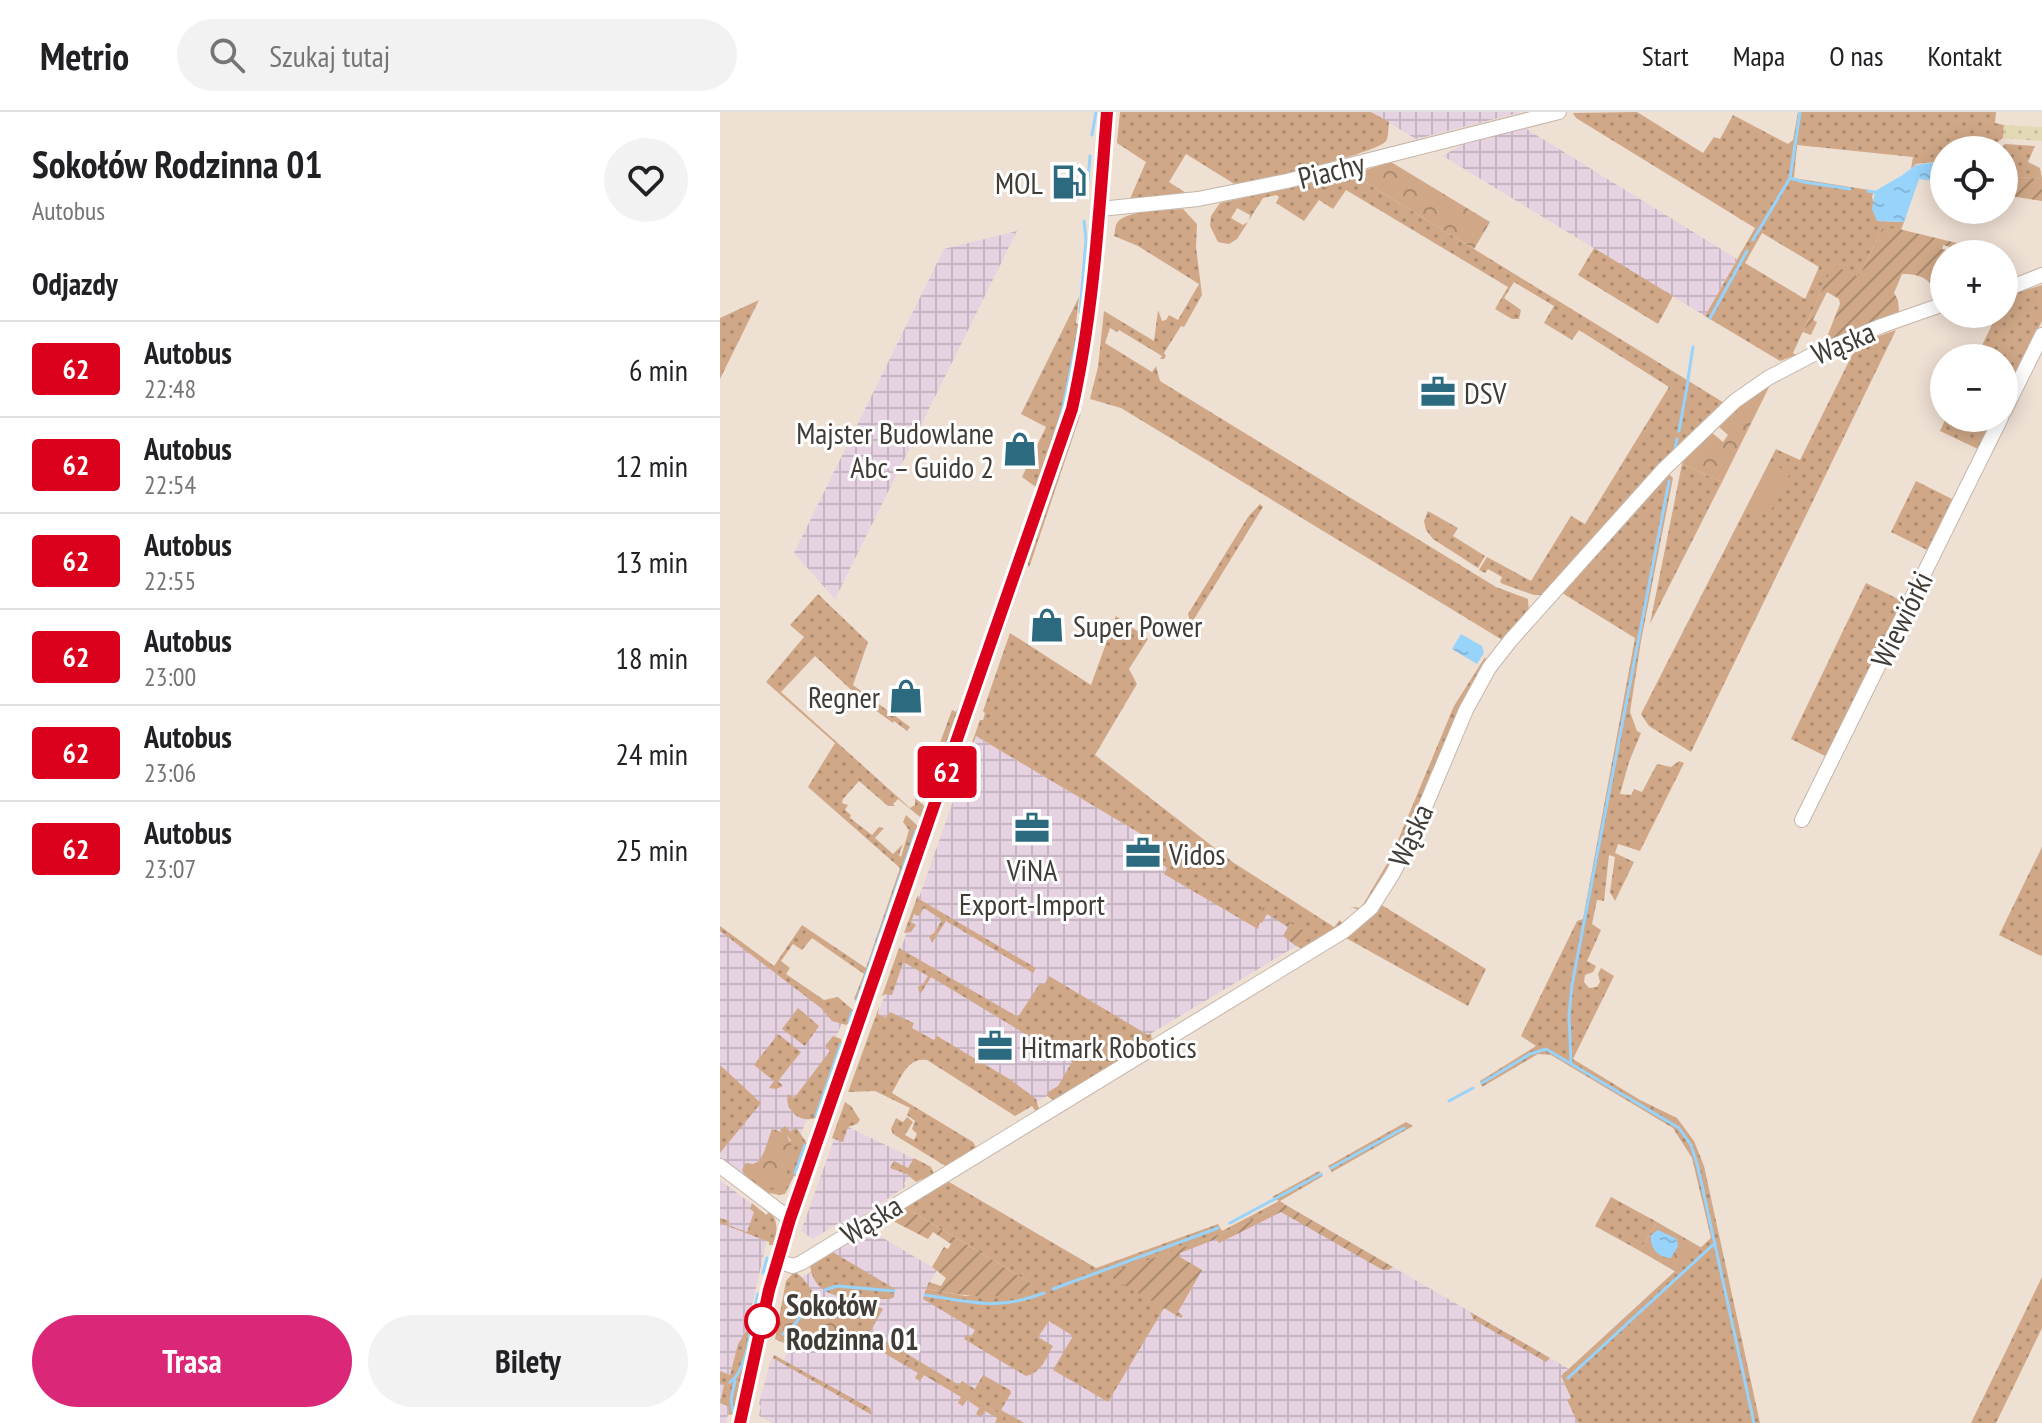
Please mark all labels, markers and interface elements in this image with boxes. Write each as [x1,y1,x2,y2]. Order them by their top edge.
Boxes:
search box [177,19,737,91]
text: Metrio [40,31,129,80]
icon: search [205,33,249,77]
text: Szukaj tutaj [269,36,390,75]
text: Start [1642,37,1689,74]
text: Mapa [1733,37,1785,74]
text: O nas [1829,37,1883,74]
text: Kontakt [1927,37,2002,74]
map controls [1930,136,2018,432]
button: locate [1930,136,2018,224]
button: heart [604,138,688,222]
text: Sokołów Rodzinna 01 [32,139,323,188]
street label: Piachy [1294,143,1369,197]
place label: MOL [995,163,1044,202]
fuel station icon: MOL [1050,163,1088,201]
text: Autobus [32,194,105,227]
button: + [1930,240,2018,328]
text: Odjazdy [32,264,118,303]
street label: Wąska [1806,311,1880,373]
text: Autobus [144,333,232,372]
button: − [1930,344,2018,432]
text: 62 [63,350,89,387]
text: 6 min [629,350,688,389]
text: 22:48 [144,372,196,405]
office icon: DSV [1419,373,1457,411]
place label: DSV [1464,373,1507,412]
place label: Majster Budowlane Abc – Guido 2 [796,413,994,486]
text: Autobus [144,429,232,468]
shop icon: Majster Budowlane Abc – Guido 2 [1001,430,1039,468]
text: 62 [63,446,89,483]
text: 12 min [615,446,688,485]
text: 22:54 [144,468,196,501]
text: Autobus [144,525,232,564]
text: 62 [63,542,89,579]
text: 13 min [615,542,688,581]
text: 22:55 [144,564,196,597]
street label: Wiewiórki [1861,564,1941,674]
shop icon: Super Power [1028,606,1066,644]
place label: Super Power [1073,606,1203,645]
text: Autobus [144,621,232,660]
text: 62 [63,638,89,675]
text: 18 min [615,638,688,677]
text: 23:00 [144,660,196,693]
place label: Regner [808,677,881,716]
shop icon: Regner [887,677,925,715]
text: Autobus [144,717,232,756]
text: 62 [63,734,89,771]
text: 24 min [615,734,688,773]
line badge: 62 [911,746,983,798]
text: 62 [934,753,960,790]
text: 23:06 [144,756,196,789]
street label: Wąska [1379,797,1441,873]
office icon: ViNA Export-Import [1013,809,1051,847]
text: Autobus [144,813,232,852]
text: 62 [63,830,89,867]
text: 25 min [615,830,688,869]
office icon: Vidos [1124,834,1162,872]
place label: Vidos [1168,834,1226,873]
place label: ViNA Export-Import [959,850,1106,923]
text: 23:07 [144,852,196,885]
office icon: Hitmark Robotics [976,1027,1014,1065]
place label: Hitmark Robotics [1021,1027,1197,1066]
street label: Wąska [833,1185,909,1253]
place label: Sokołów Rodzinna 01 [786,1285,919,1358]
marker: Sokołów Rodzinna 01 [745,1304,779,1338]
button: Trasa [32,1315,352,1407]
button: Bilety [368,1315,688,1407]

